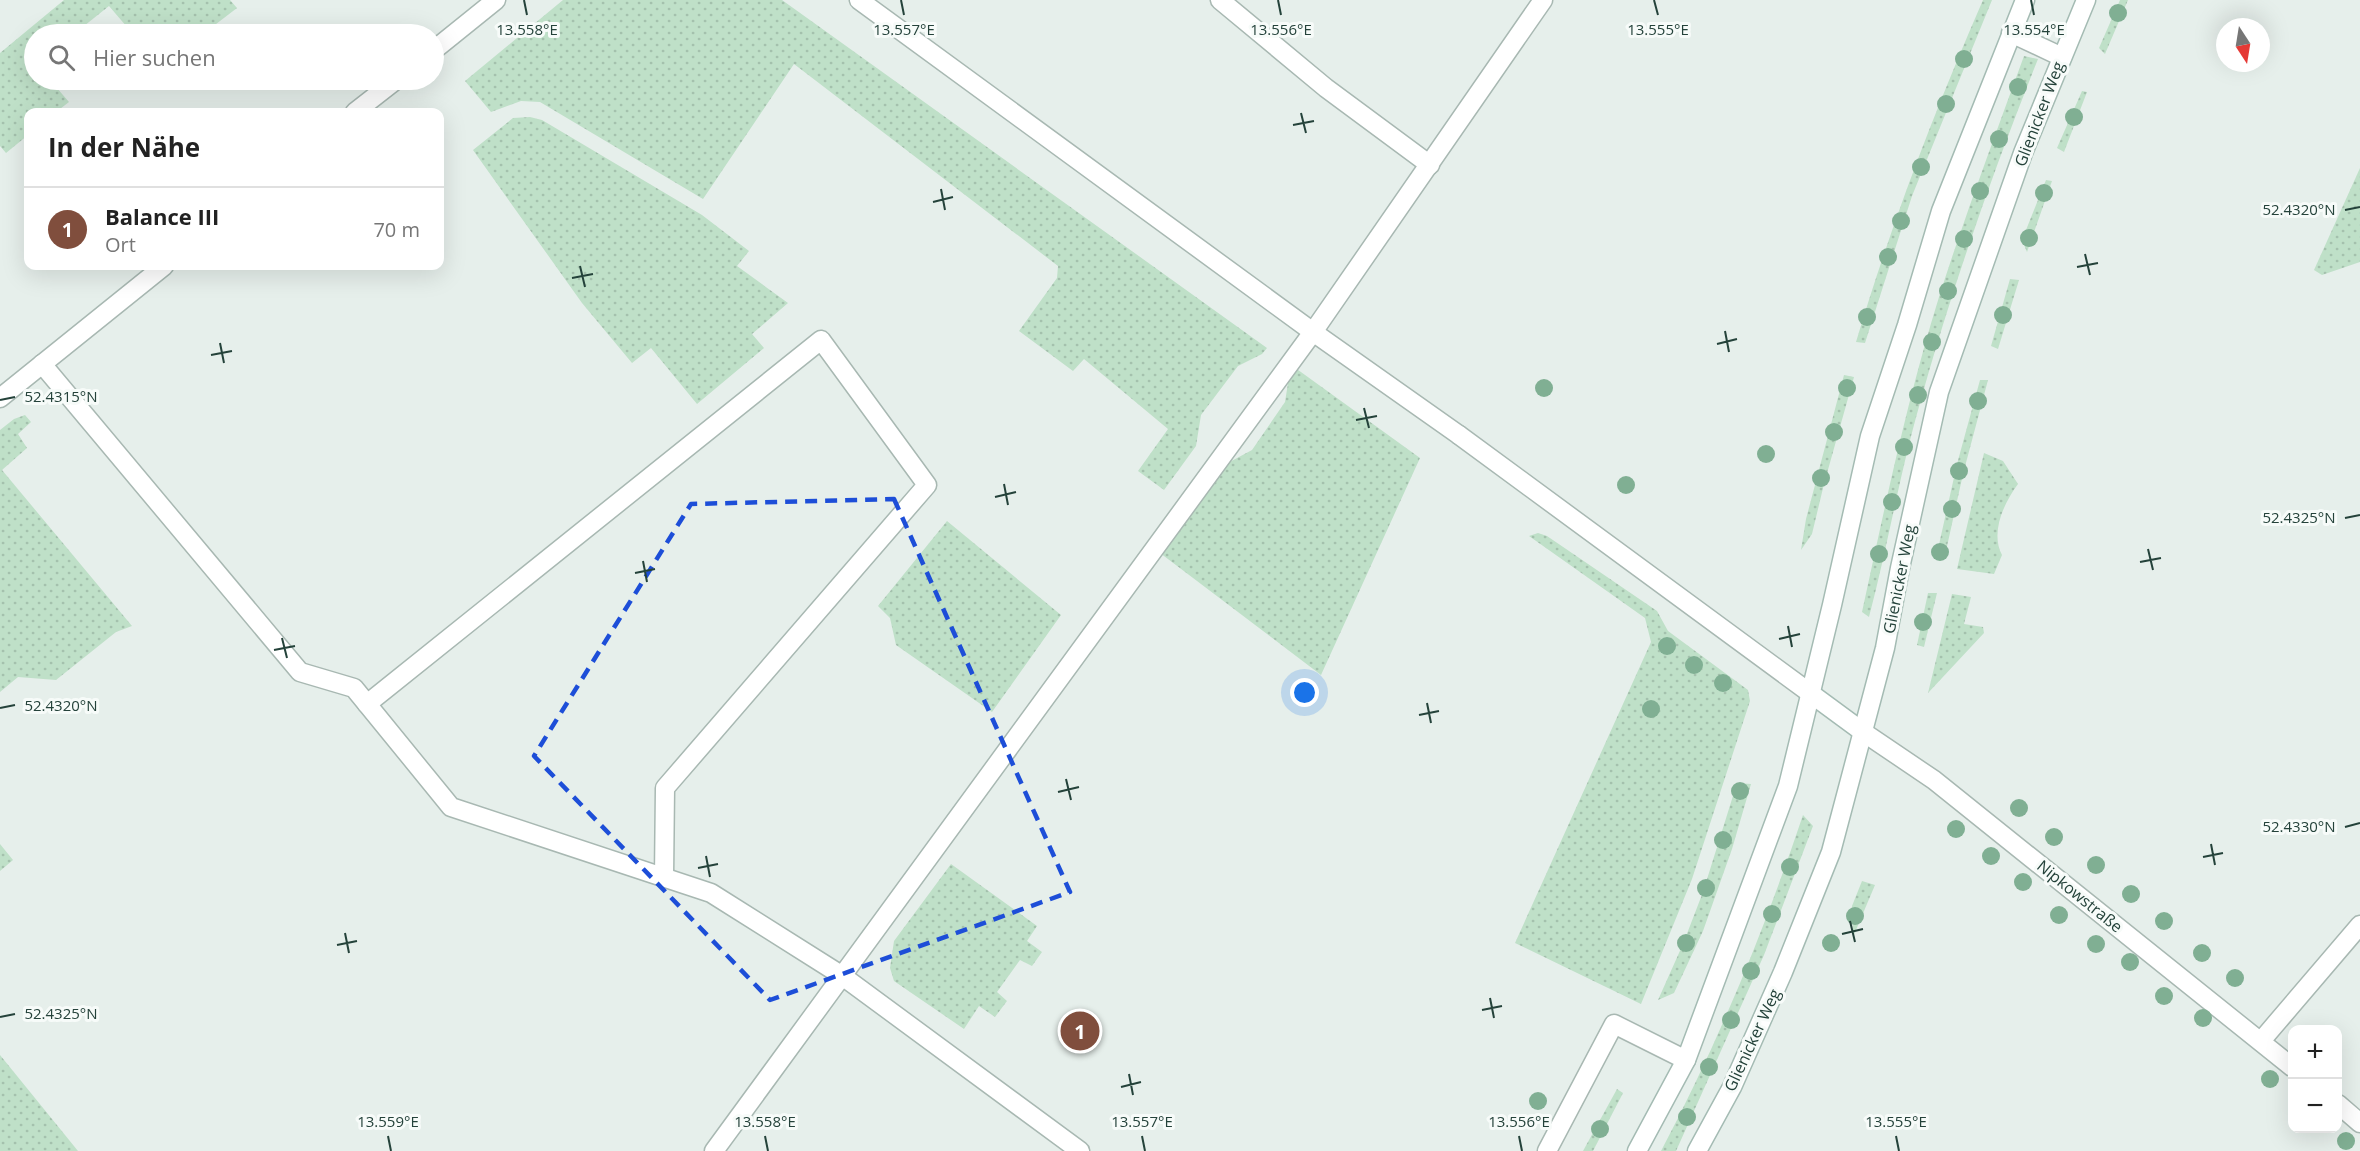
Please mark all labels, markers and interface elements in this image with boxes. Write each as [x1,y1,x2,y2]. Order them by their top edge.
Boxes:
north arrow [2216,18,2270,72]
text: 13.558°E [496,19,558,39]
text: 13.557°E [873,19,935,39]
text: 13.556°E [1250,19,1312,39]
text: 13.555°E [1627,19,1689,39]
text: 13.554°E [2003,19,2065,39]
search box [24,24,444,90]
icon: search [45,41,78,74]
text: Hier suchen [93,42,216,72]
street label: Glienicker Weg [2009,58,2069,170]
text: In der Nähe [48,129,200,165]
text: 52.4320°N [2262,199,2336,219]
text: Balance III [105,201,219,231]
text: 1 [62,216,73,243]
text: 70 m [373,216,420,243]
text: Ort [105,231,136,258]
text: 52.4315°N [24,386,98,406]
text: 52.4325°N [2262,507,2336,527]
street label: Glienicker Weg [1878,522,1920,635]
your location [1290,678,1319,707]
text: 52.4320°N [24,695,98,715]
text: 52.4330°N [2262,816,2336,836]
street label: Nipkowstraße [2033,855,2127,937]
street label: Glienicker Weg [1719,985,1786,1095]
text: 52.4325°N [24,1003,98,1023]
pin: 1 [1060,1008,1100,1054]
map controls [2288,1025,2342,1133]
button: + [2288,1025,2342,1079]
button: − [2288,1079,2342,1133]
text: 13.559°E [357,1111,419,1131]
text: 13.558°E [734,1111,796,1131]
text: 13.557°E [1111,1111,1173,1131]
text: 13.556°E [1488,1111,1550,1131]
text: 13.555°E [1865,1111,1927,1131]

